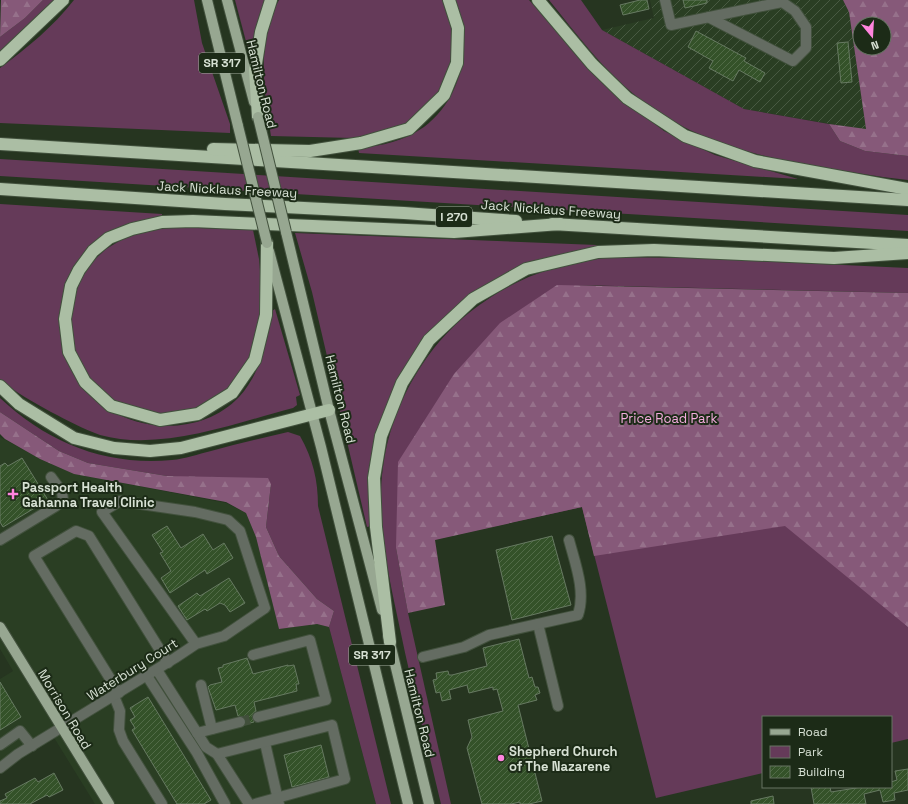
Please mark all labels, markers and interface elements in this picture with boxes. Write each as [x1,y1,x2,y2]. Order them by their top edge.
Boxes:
north arrow [852,16,892,56]
street label: Hamilton Road [242,38,281,130]
text: N [869,38,881,53]
road number: SR 317 [199,53,245,73]
street label: Jack Nicklaus Freeway [156,177,298,202]
street label: Jack Nicklaus Freeway [480,196,622,223]
road number: I 270 [436,207,472,227]
street label: Hamilton Road [321,353,360,445]
park label: Price Road Park [621,410,718,427]
place label: Passport Health Gahanna Travel Clinic [22,479,155,511]
marker: Passport Health Gahanna Travel Clinic [7,488,19,500]
street label: Waterbury Court [83,635,181,704]
road number: SR 317 [349,645,395,665]
street label: Morrison Road [34,666,95,752]
street label: Hamilton Road [400,667,439,759]
legend [762,716,892,788]
text: Road [798,724,827,740]
place label: Shepherd Church of The Nazarene [509,743,618,775]
text: Park [798,744,823,760]
marker: Shepherd Church of The Nazarene [496,753,506,763]
text: Building [798,764,845,780]

